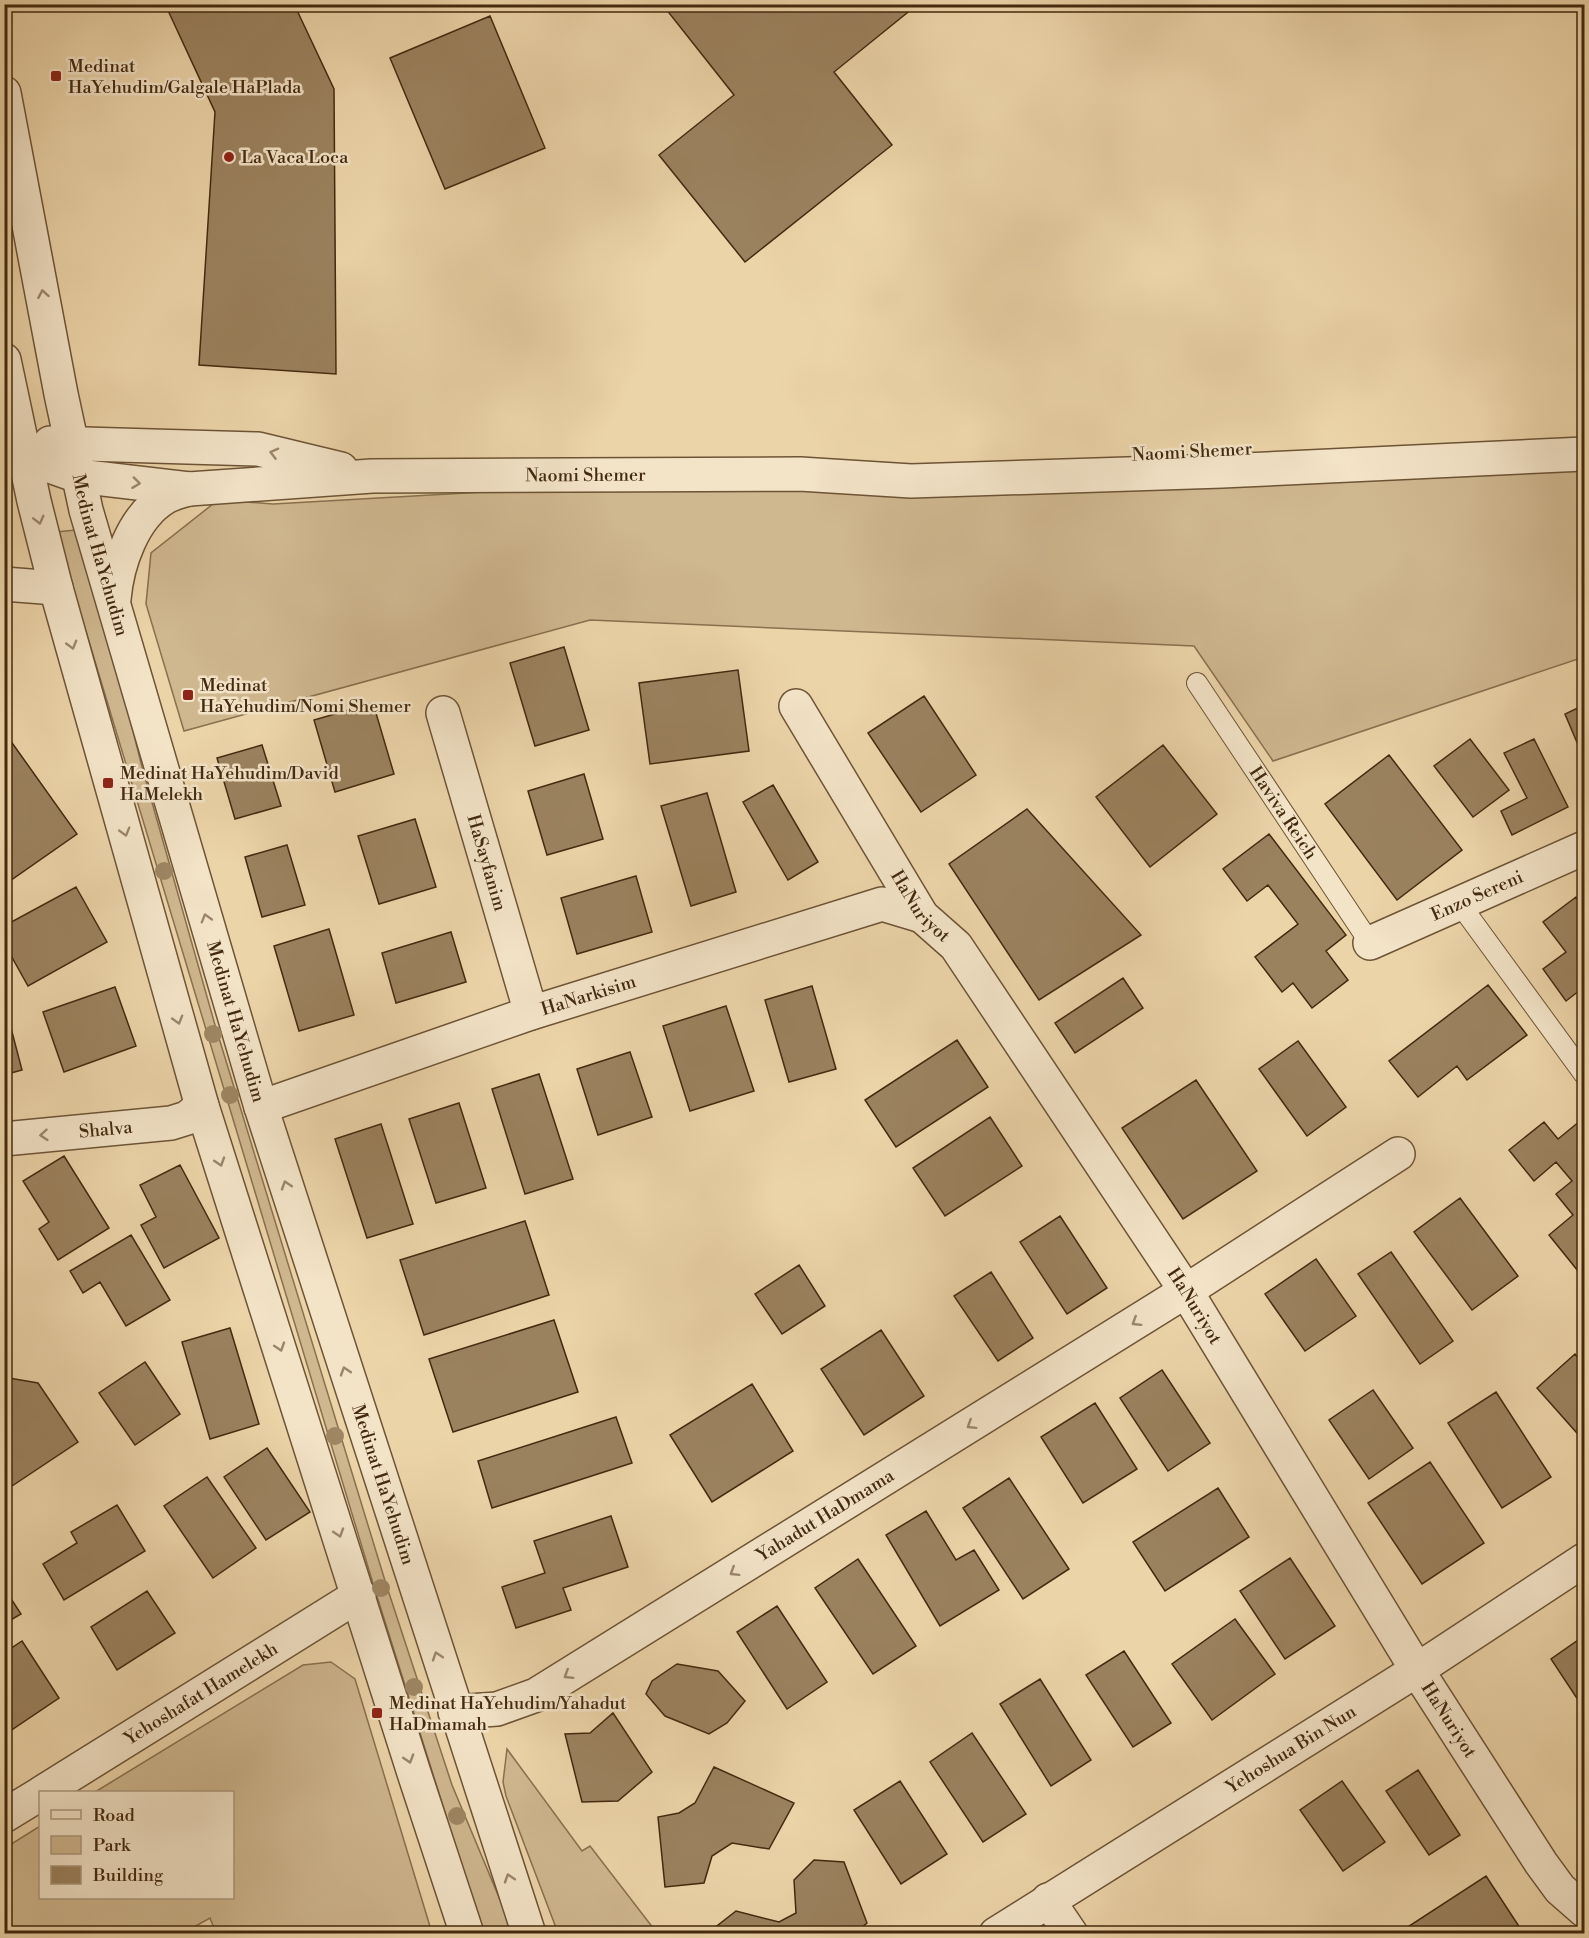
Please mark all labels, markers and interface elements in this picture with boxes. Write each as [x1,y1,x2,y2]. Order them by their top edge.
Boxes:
place label: Medinat HaYehudim/Galgale HaPlada [68,55,302,99]
marker: Medinat HaYehudim/Galgale HaPlada [49,69,63,83]
place label: La Vaca Loca [241,146,349,169]
marker: La Vaca Loca [222,150,236,164]
one-way arrow [37,289,50,299]
street label: Naomi Shemer [1131,437,1253,467]
one-way arrow [269,447,279,460]
street label: Naomi Shemer [525,463,646,487]
street label: Medinat HaYehudim [67,472,134,639]
one-way arrow [131,476,141,488]
one-way arrow [31,515,44,525]
one-way arrow [64,640,77,650]
place label: Medinat HaYehudim/Nomi Shemer [200,674,411,718]
marker: Medinat HaYehudim/Nomi Shemer [181,688,195,702]
place label: Medinat HaYehudim/David HaMelekh [120,762,339,806]
street label: Haviva Reich [1244,762,1323,864]
marker: Medinat HaYehudim/David HaMelekh [101,776,115,790]
street label: HaSayfanim [462,812,512,914]
one-way arrow [118,826,130,837]
street label: Enzo Sereni [1427,865,1527,926]
street label: HaNuriyot [885,866,956,948]
one-way arrow [201,913,213,924]
street label: Medinat HaYehudim [201,938,271,1105]
street label: HaNarkisim [538,970,639,1021]
one-way arrow [171,1014,183,1025]
street label: Shalva [78,1115,134,1143]
one-way arrow [40,1128,49,1141]
one-way arrow [213,1156,225,1167]
one-way arrow [280,1180,293,1191]
street label: HaNuriyot [1162,1263,1227,1349]
one-way arrow [1132,1314,1142,1326]
one-way arrow [272,1341,285,1352]
one-way arrow [340,1366,353,1377]
street label: Medinat HaYehudim [347,1401,420,1568]
one-way arrow [967,1417,977,1429]
street label: Yahadut HaDmama [751,1463,899,1567]
one-way arrow [332,1527,344,1538]
one-way arrow [730,1564,740,1576]
street label: Yehoshafat Hamelekh [119,1637,282,1751]
one-way arrow [432,1651,444,1662]
one-way arrow [564,1667,574,1679]
street label: HaNuriyot [1416,1678,1482,1763]
place label: Medinat HaYehudim/Yahadut HaDmamah [389,1692,627,1736]
street label: Yehoshua Bin Nun [1221,1700,1360,1799]
marker: Medinat HaYehudim/Yahadut HaDmamah [370,1706,384,1720]
one-way arrow [402,1753,414,1764]
legend [39,1791,234,1899]
text: Road [93,1804,136,1827]
text: Park [93,1834,132,1857]
text: Building [92,1864,164,1887]
one-way arrow [504,1873,516,1884]

